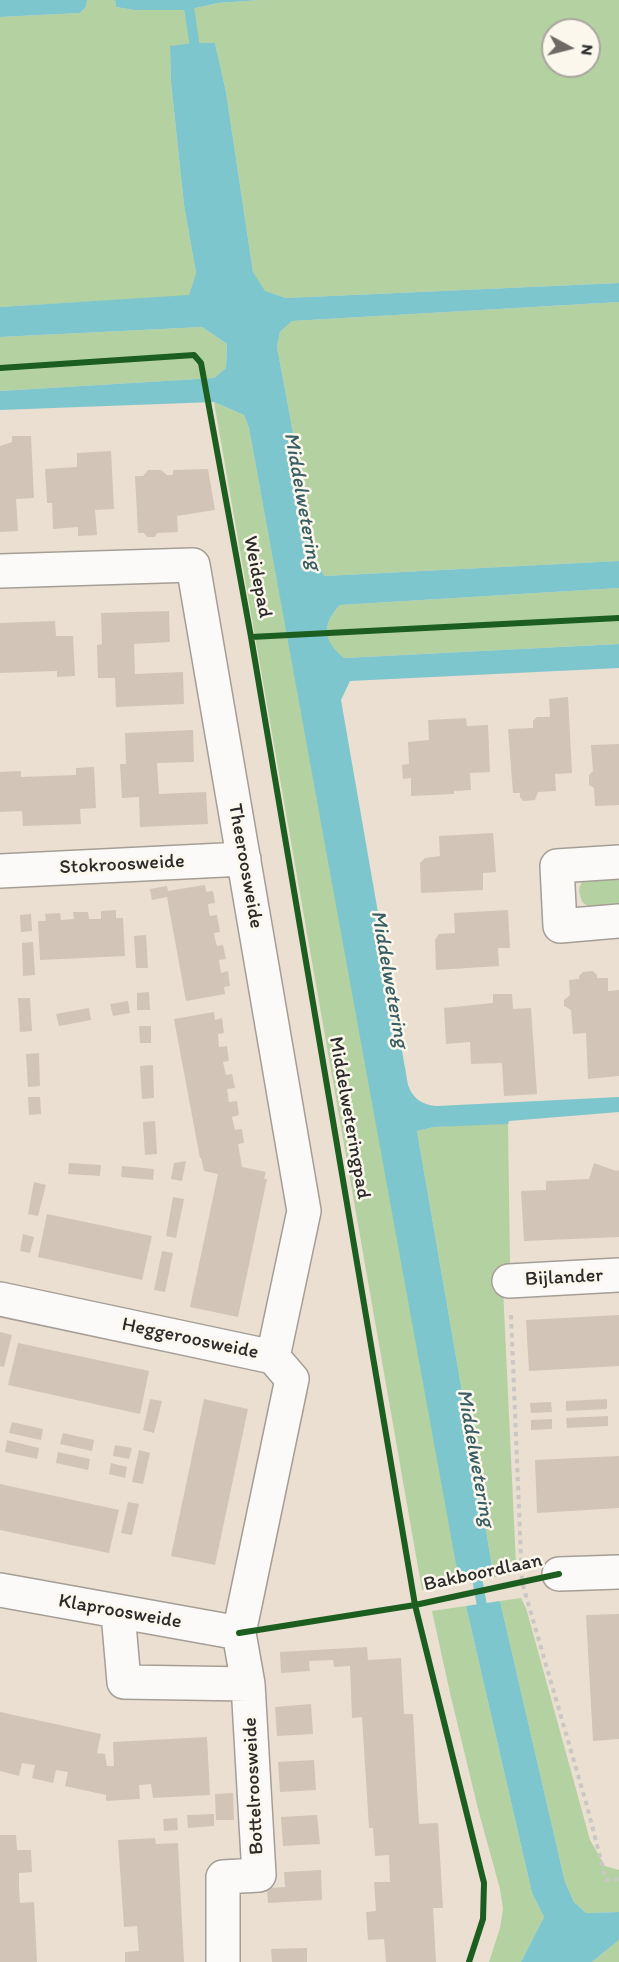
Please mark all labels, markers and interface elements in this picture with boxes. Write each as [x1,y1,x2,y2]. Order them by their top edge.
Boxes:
north arrow [541,18,601,78]
text: N [577,43,597,57]
water label: Middelwetering [278,430,326,572]
street label: Weidepad [237,534,277,620]
street label: Theeroosweide [222,802,268,930]
street label: Stokroosweide [59,850,185,880]
water label: Middelwetering [365,908,413,1050]
street label: Middelweteringpad [323,1035,375,1201]
street label: Bijlander [524,1264,604,1292]
street label: Heggeroosweide [119,1313,261,1365]
water label: Middelwetering [451,1387,499,1529]
street label: Bakboordlaan [422,1549,544,1597]
street label: Klaproosweide [57,1589,183,1635]
street label: Bottelroosweide [238,1716,270,1856]

